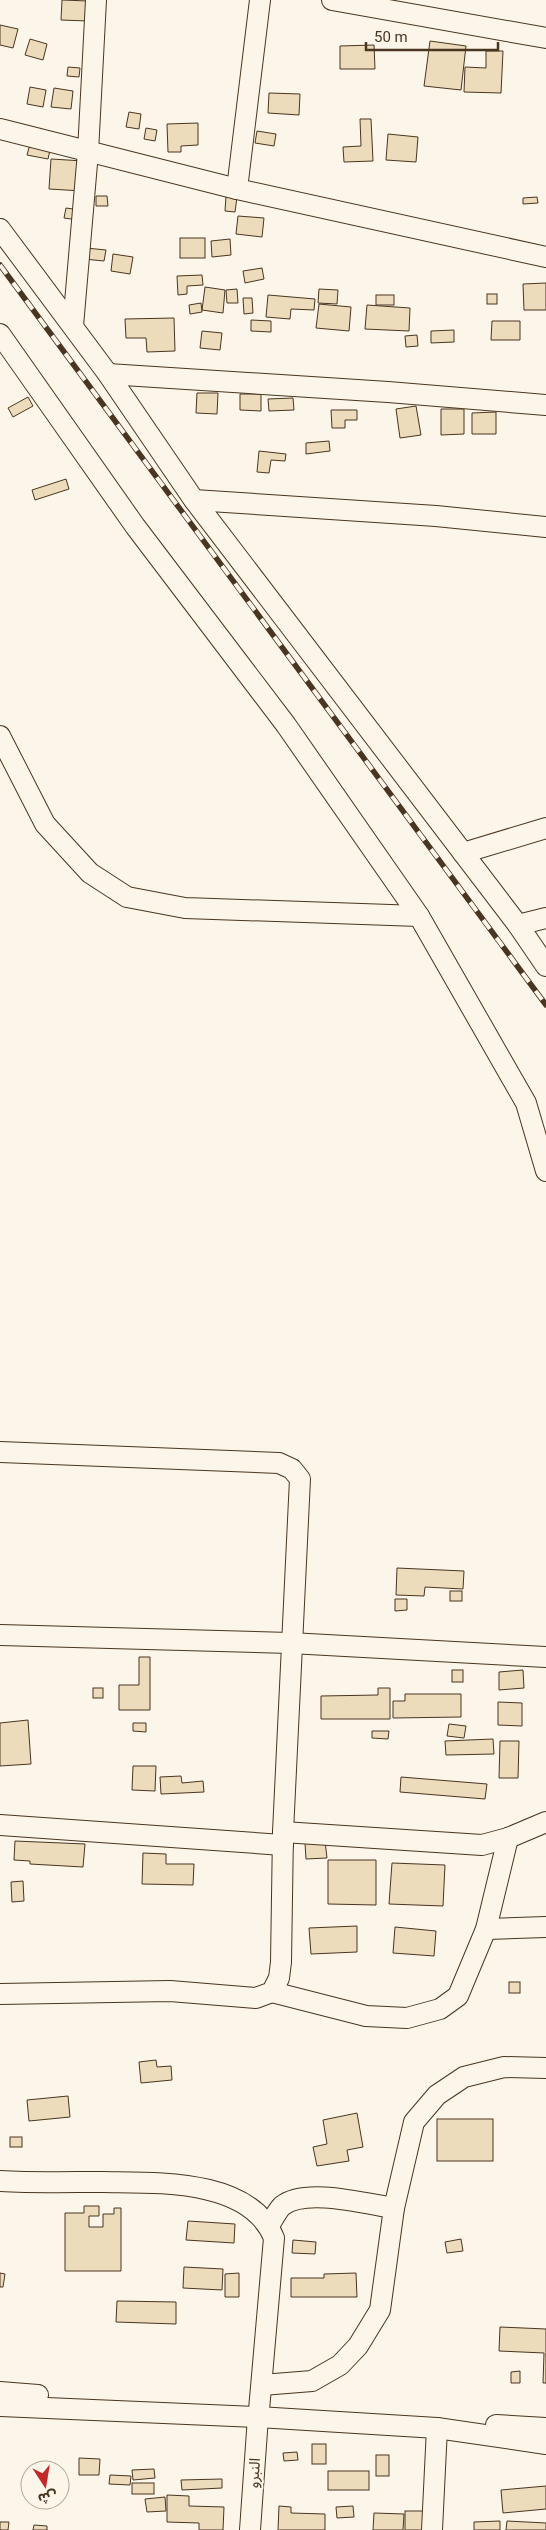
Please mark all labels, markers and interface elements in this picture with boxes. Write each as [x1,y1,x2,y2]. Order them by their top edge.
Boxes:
scale bar [366,20,498,52]
text: 50 m [374,28,408,46]
street label: النبرو [244,2457,264,2489]
north arrow [20,2460,70,2510]
text: ش [37,2488,59,2508]

